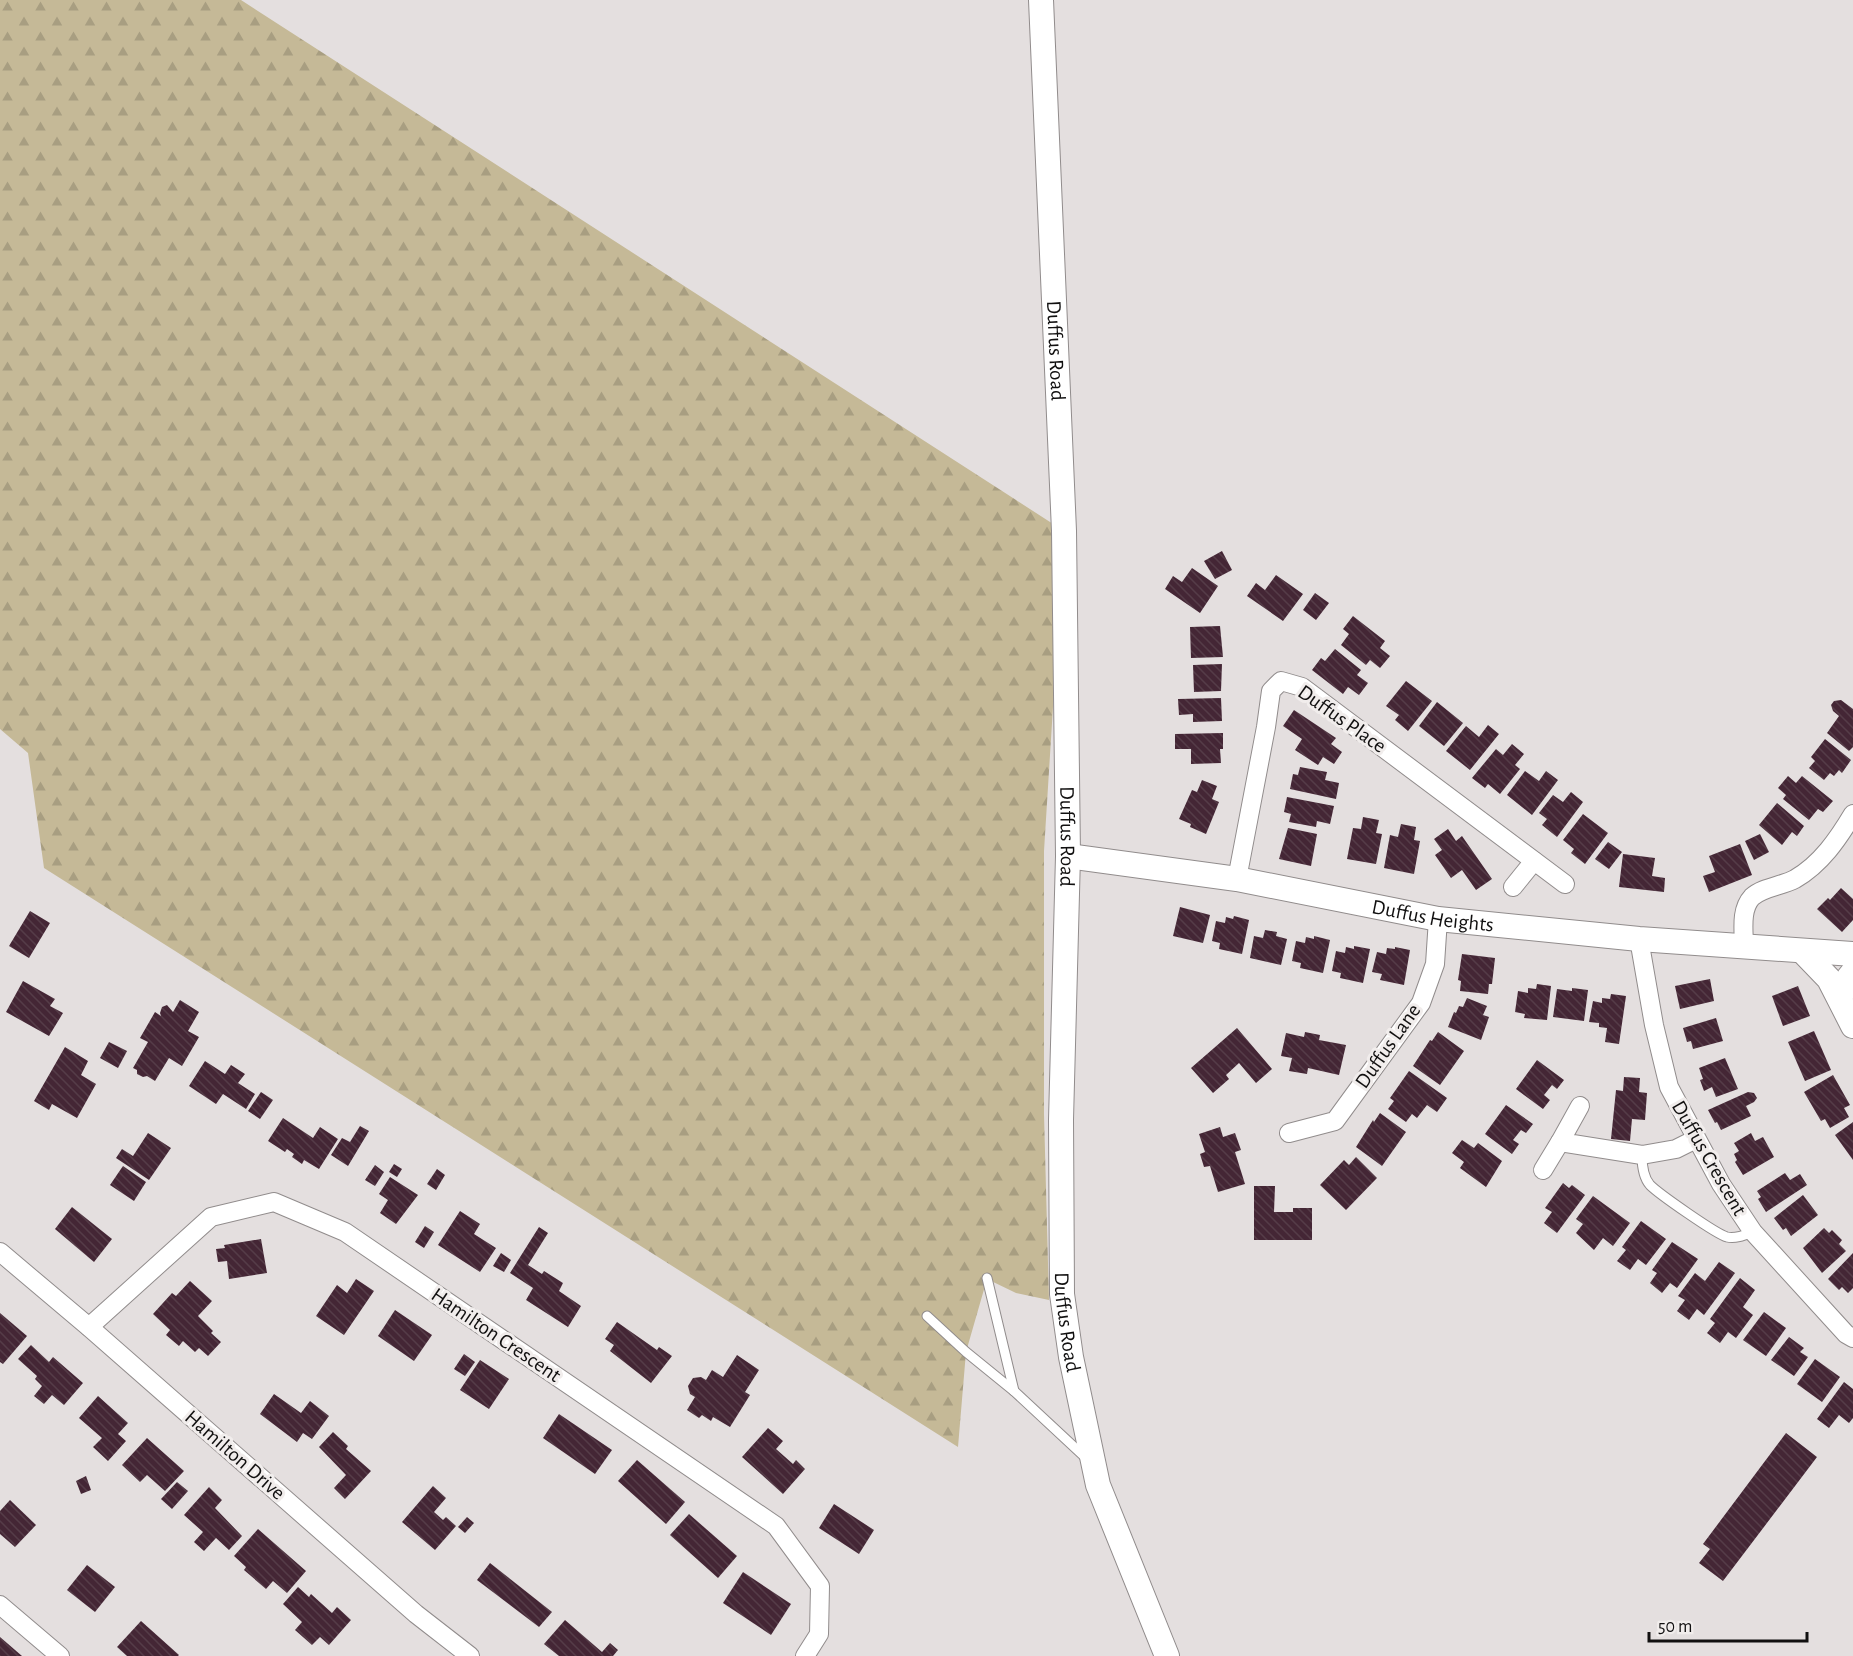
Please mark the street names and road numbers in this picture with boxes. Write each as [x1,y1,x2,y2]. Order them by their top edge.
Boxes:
street label: Duffus Road [1044,300,1069,401]
street label: Duffus Place [1294,681,1390,757]
street label: Duffus Road [1057,786,1078,887]
street label: Duffus Heights [1370,896,1495,935]
street label: Duffus Lane [1351,1000,1425,1092]
street label: Duffus Crescent [1668,1097,1750,1219]
street label: Duffus Road [1051,1272,1084,1374]
street label: Hamilton Crescent [427,1284,565,1386]
street label: Hamilton Drive [181,1406,289,1504]

